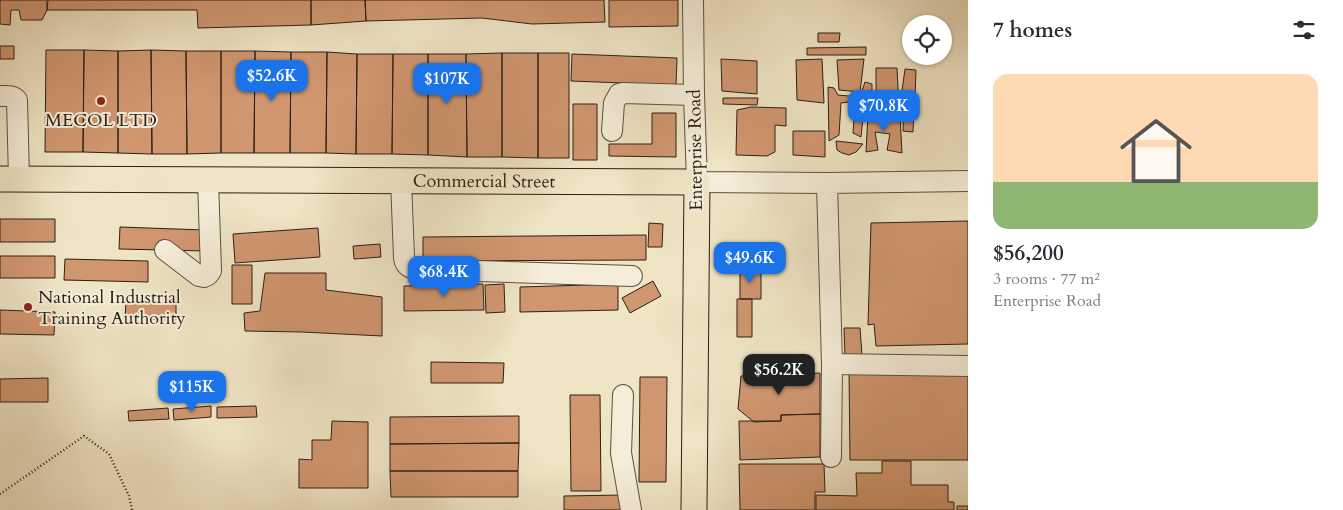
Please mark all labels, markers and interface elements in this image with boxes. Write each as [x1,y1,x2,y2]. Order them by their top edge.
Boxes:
map controls [902,15,952,65]
button: locate [902,15,952,65]
text: 7 homes [993,16,1072,45]
icon: filters [1290,16,1318,44]
pin: $52.6K [231,59,313,102]
pin: $107K [412,62,482,105]
text: $52.6K [247,65,297,87]
text: $107K [424,68,470,90]
street label: Enterprise Road [682,89,709,211]
pin: $70.8K [843,90,925,132]
marker: MECOL LTD [95,95,107,107]
text: $70.8K [859,95,909,117]
icon: home [1111,106,1201,196]
place label: MECOL LTD [45,108,157,133]
street label: Commercial Street [413,169,556,194]
text: $56,200 [993,239,1064,268]
pin: $49.6K [709,242,791,284]
text: $49.6K [725,247,775,269]
pin: $68.4K [403,256,485,298]
text: $68.4K [419,261,469,283]
text: 3 rooms · 77 m² [993,268,1100,290]
place label: National Industrial Training Authority [38,285,186,331]
text: Enterprise Road [993,290,1101,312]
marker: National Industrial Training Authority [22,301,34,313]
pin: $56.2K [738,354,820,396]
text: $56.2K [754,359,804,381]
pin: $115K [157,370,227,413]
text: $115K [169,376,215,398]

